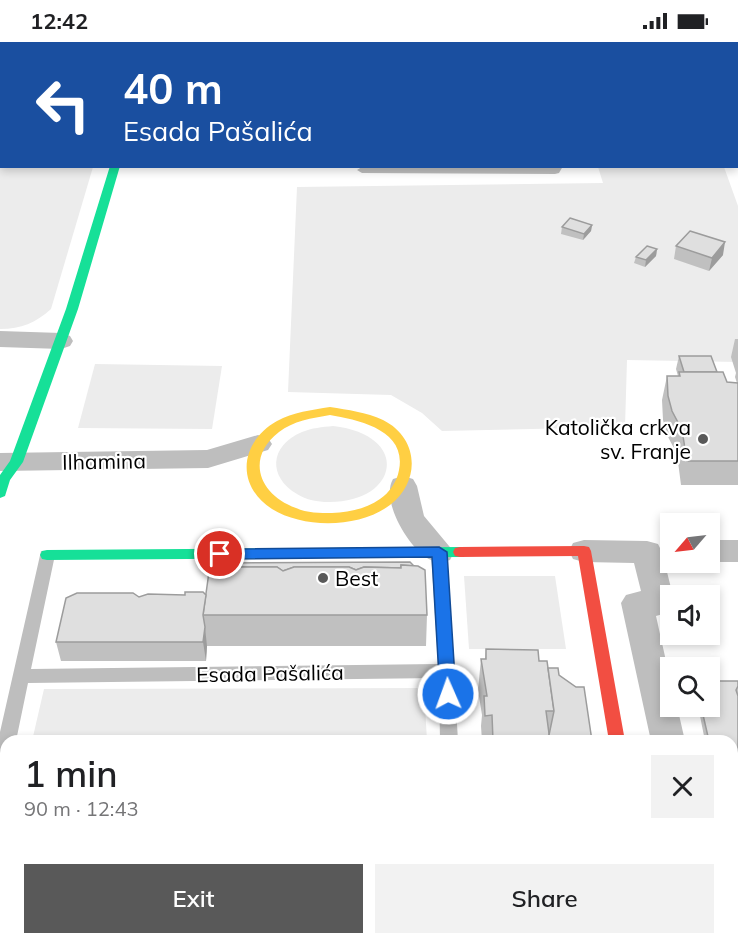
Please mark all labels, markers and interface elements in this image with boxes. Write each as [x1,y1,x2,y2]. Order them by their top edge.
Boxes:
text: 12:42 [30,7,88,35]
text: 40 m [123,62,223,115]
icon: left [24,66,102,144]
text: Esada Pašalića [123,114,313,148]
place label: Katolička crkva sv. Franje [545,414,691,464]
marker: Katolička crkva sv. Franje [696,432,710,446]
street label: Ilhamina [62,447,146,475]
north arrow [660,513,720,573]
map controls [660,513,720,717]
pin [194,528,245,579]
icon: arrive [203,537,236,570]
place label: Best [335,565,378,591]
marker: Best [316,571,330,585]
button: sound [660,585,720,645]
button: search [660,657,720,717]
street label: Esada Pašalića [196,659,344,687]
position arrow [416,662,480,726]
text: 1 min [24,751,118,796]
button: close [651,755,714,818]
text: 90 m · 12:43 [24,796,138,821]
button: Exit [24,864,363,933]
button: Share [375,864,714,933]

